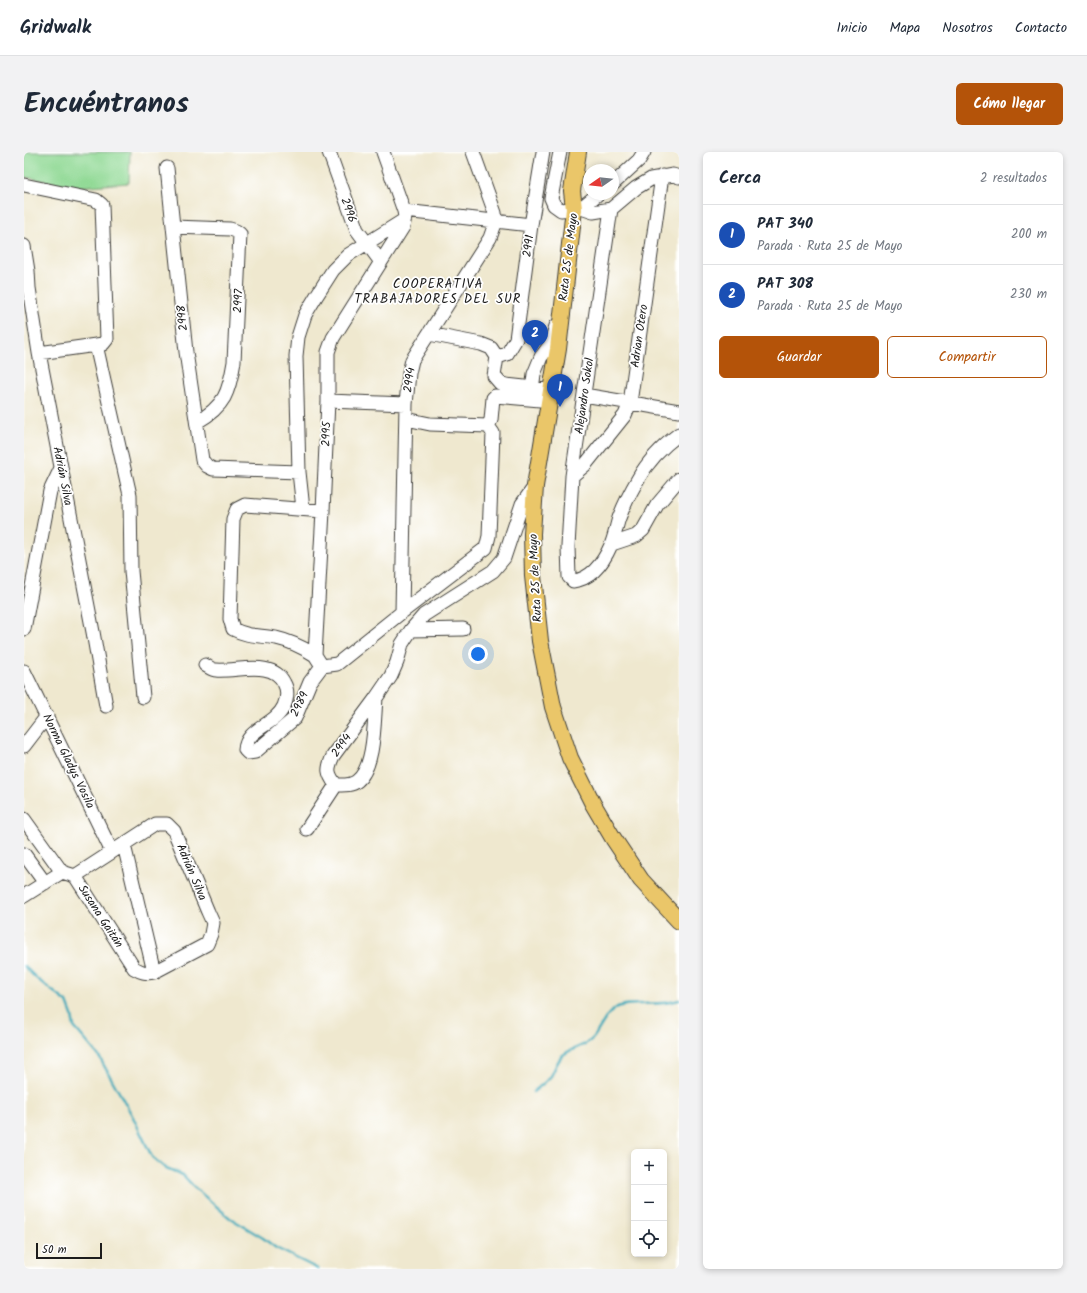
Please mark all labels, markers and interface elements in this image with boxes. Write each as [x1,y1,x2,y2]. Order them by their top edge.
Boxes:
text: Gridwalk [20,13,91,43]
text: Inicio [836,17,867,39]
text: Mapa [889,17,920,39]
text: Nosotros [942,17,993,39]
text: Contacto [1015,17,1067,39]
text: Encuéntranos [24,82,189,127]
button: Cómo llegar [956,83,1063,125]
north arrow [583,164,619,200]
text: Cerca [719,165,761,192]
text: 2 resultados [980,168,1047,189]
street label: 2996 [335,195,362,225]
street label: Ruta 25 de Mayo [554,212,583,302]
text: PAT 340 [757,212,813,236]
text: 1 [730,224,734,245]
text: 200 m [1011,224,1047,245]
street label: 2991 [518,234,539,258]
text: Parada · Ruta 25 de Mayo [757,236,902,257]
text: PAT 308 [757,272,813,296]
district label: COOPERATIVA TRABAJADORES DEL SUR [355,274,521,310]
text: 2 [728,284,736,305]
text: 230 m [1010,284,1047,305]
street label: 2997 [228,288,249,314]
text: Parada · Ruta 25 de Mayo [757,296,902,317]
street label: 2998 [172,303,193,332]
street label: Adrian Otero [626,303,653,369]
pin: 2 [522,320,548,353]
button: Guardar [719,336,879,378]
button: Compartir [887,336,1047,378]
street label: Alejandro Sokol [570,357,599,435]
street label: 2994 [398,366,421,394]
pin: 1 [547,374,573,407]
street label: 2995 [317,420,336,447]
street label: Adrián Silva [47,445,78,508]
street label: Ruta 25 de Mayo [524,533,547,623]
your location [468,644,488,664]
street label: 2989 [285,688,314,720]
street label: Norma Gladys Vosila [37,711,100,812]
street label: 2994 [326,729,357,761]
street label: Adrián Silva [171,841,212,904]
street label: Susana Gaitán [73,881,128,952]
map controls [631,1149,667,1257]
button: + [631,1149,667,1185]
button: − [631,1185,667,1221]
button: locate [631,1221,667,1257]
scale bar [36,1241,102,1260]
text: 50 m [42,1241,67,1259]

